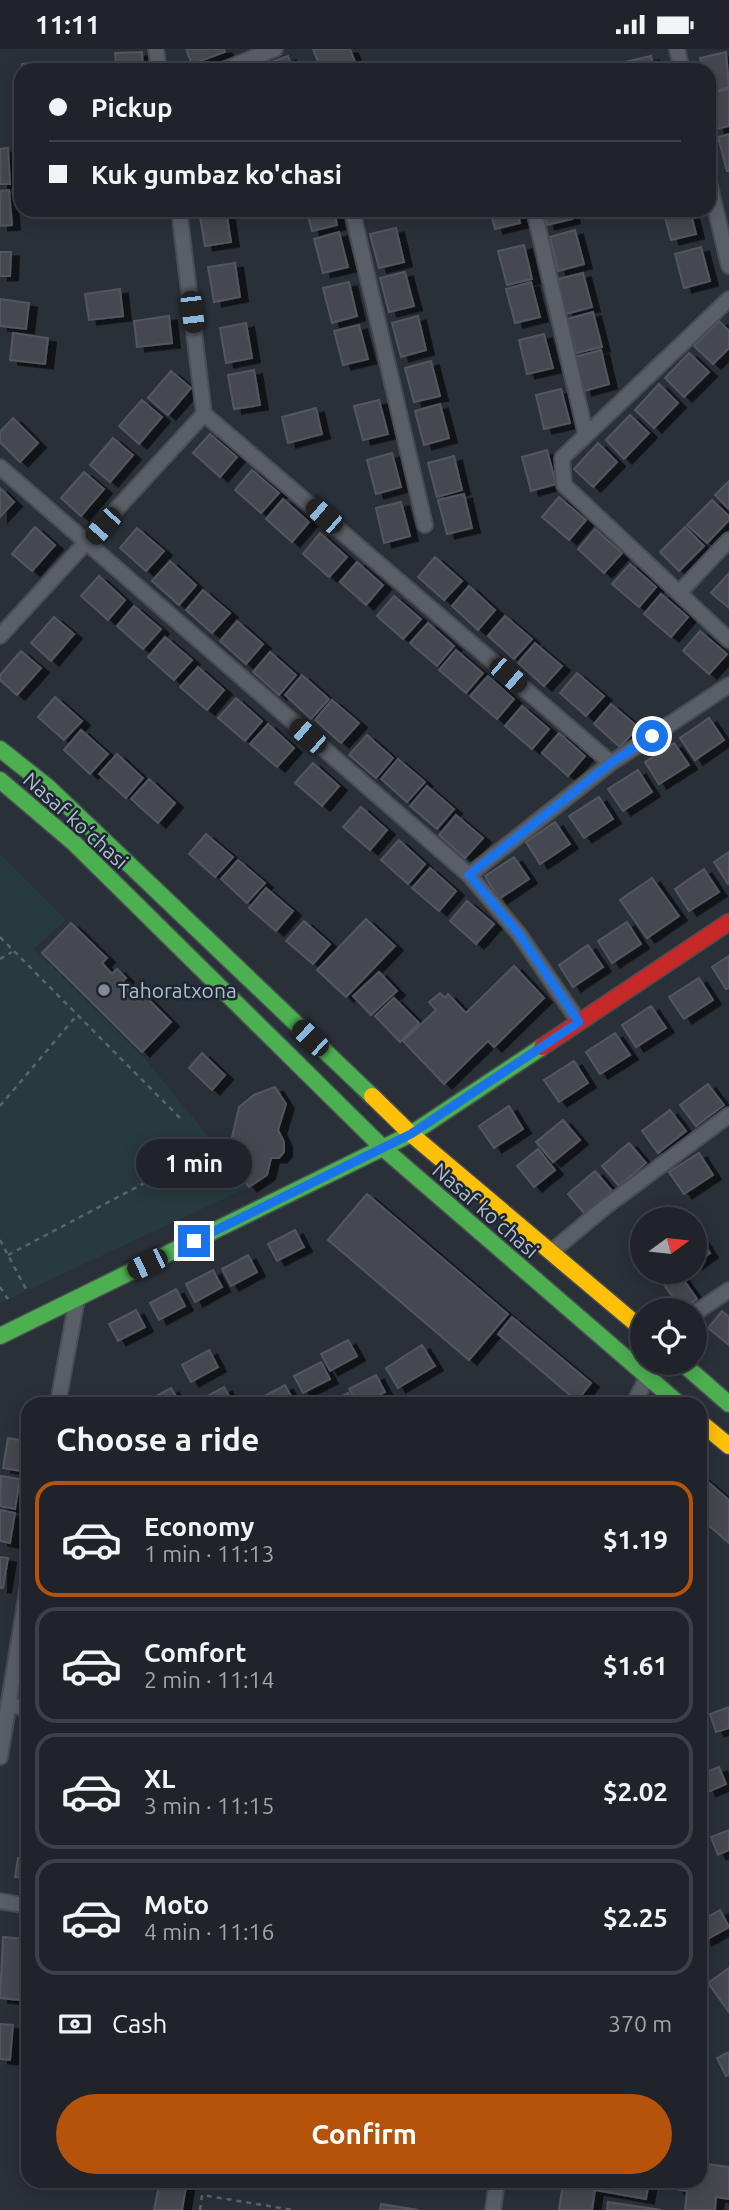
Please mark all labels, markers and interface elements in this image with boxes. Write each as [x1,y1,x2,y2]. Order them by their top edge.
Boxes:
text: 11:11 [35,10,100,39]
text: Pickup [91,93,173,122]
text: Kuk gumbaz ko'chasi [91,160,342,189]
car [180,290,205,334]
car [302,494,347,538]
car [82,503,125,549]
car [486,653,531,697]
car [286,714,331,758]
route start [636,720,668,752]
street label: Nasaf ko‘chasi [19,767,133,873]
place label: Tahoratxona [118,978,237,1002]
marker: Tahoratxona [96,982,112,998]
car [288,1016,333,1060]
callout: 1 min [136,1139,252,1189]
text: 1 min [165,1151,223,1176]
street label: Nasaf ko‘chasi [428,1158,544,1262]
north arrow [630,1207,707,1285]
map controls [630,1207,707,1375]
route end [178,1225,210,1257]
car [124,1245,171,1283]
button: locate [630,1298,707,1375]
text: Choose a ride [56,1421,259,1457]
icon: car [60,1508,123,1571]
text: Economy [144,1512,254,1541]
text: $1.19 [603,1525,668,1554]
text: 1 min · 11:13 [144,1541,275,1566]
icon: car [60,1634,123,1697]
text: Comfort [144,1638,247,1667]
text: $1.61 [603,1651,668,1680]
text: 2 min · 11:14 [144,1667,275,1692]
icon: car [60,1760,123,1823]
text: XL [144,1764,175,1793]
text: $2.02 [603,1777,668,1806]
text: 3 min · 11:15 [144,1793,275,1818]
icon: car [60,1886,123,1949]
text: Moto [144,1890,209,1919]
text: $2.25 [603,1903,668,1932]
text: 4 min · 11:16 [144,1919,275,1944]
icon: cash [56,2005,94,2043]
text: Cash [112,2009,167,2038]
text: 370 m [608,2011,672,2036]
button: Confirm [56,2094,672,2174]

